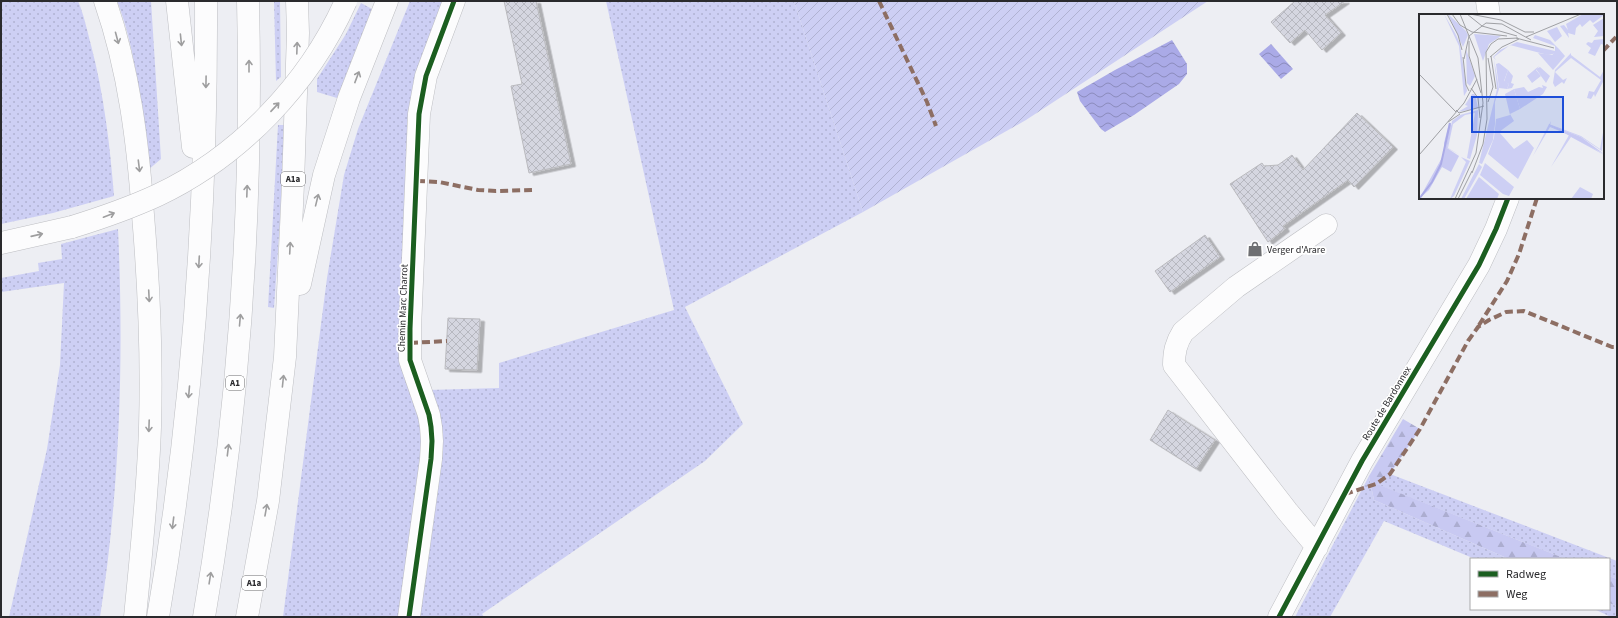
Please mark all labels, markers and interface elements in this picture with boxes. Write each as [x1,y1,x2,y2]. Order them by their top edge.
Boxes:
inset map [1419,14,1604,199]
one-way arrow [114,31,121,44]
one-way arrow [178,33,185,46]
one-way arrow [294,42,301,55]
one-way arrow [245,60,253,73]
one-way arrow [354,71,361,83]
one-way arrow [202,75,210,88]
one-way arrow [271,102,280,112]
one-way arrow [135,159,143,172]
road number: A1a [281,172,305,186]
one-way arrow [244,184,251,197]
one-way arrow [314,194,321,207]
one-way arrow [103,210,115,218]
one-way arrow [30,231,43,239]
shop icon: Verger d'Arare [1246,240,1264,258]
one-way arrow [286,242,294,255]
place label: Verger d'Arare [1267,243,1325,257]
one-way arrow [196,255,203,268]
street label: Chemin Marc Charrot [394,263,412,352]
one-way arrow [145,289,152,302]
one-way arrow [237,314,244,327]
street label: Route de Bardonnex [1359,363,1415,443]
one-way arrow [279,375,287,388]
road number: A1 [226,376,244,390]
one-way arrow [185,385,192,398]
one-way arrow [146,419,153,432]
one-way arrow [224,444,232,457]
one-way arrow [262,504,270,517]
one-way arrow [169,516,177,529]
legend [1470,558,1610,610]
text: Radweg [1506,566,1546,583]
one-way arrow [206,572,214,585]
road number: A1a [242,576,266,590]
text: Weg [1506,586,1527,603]

